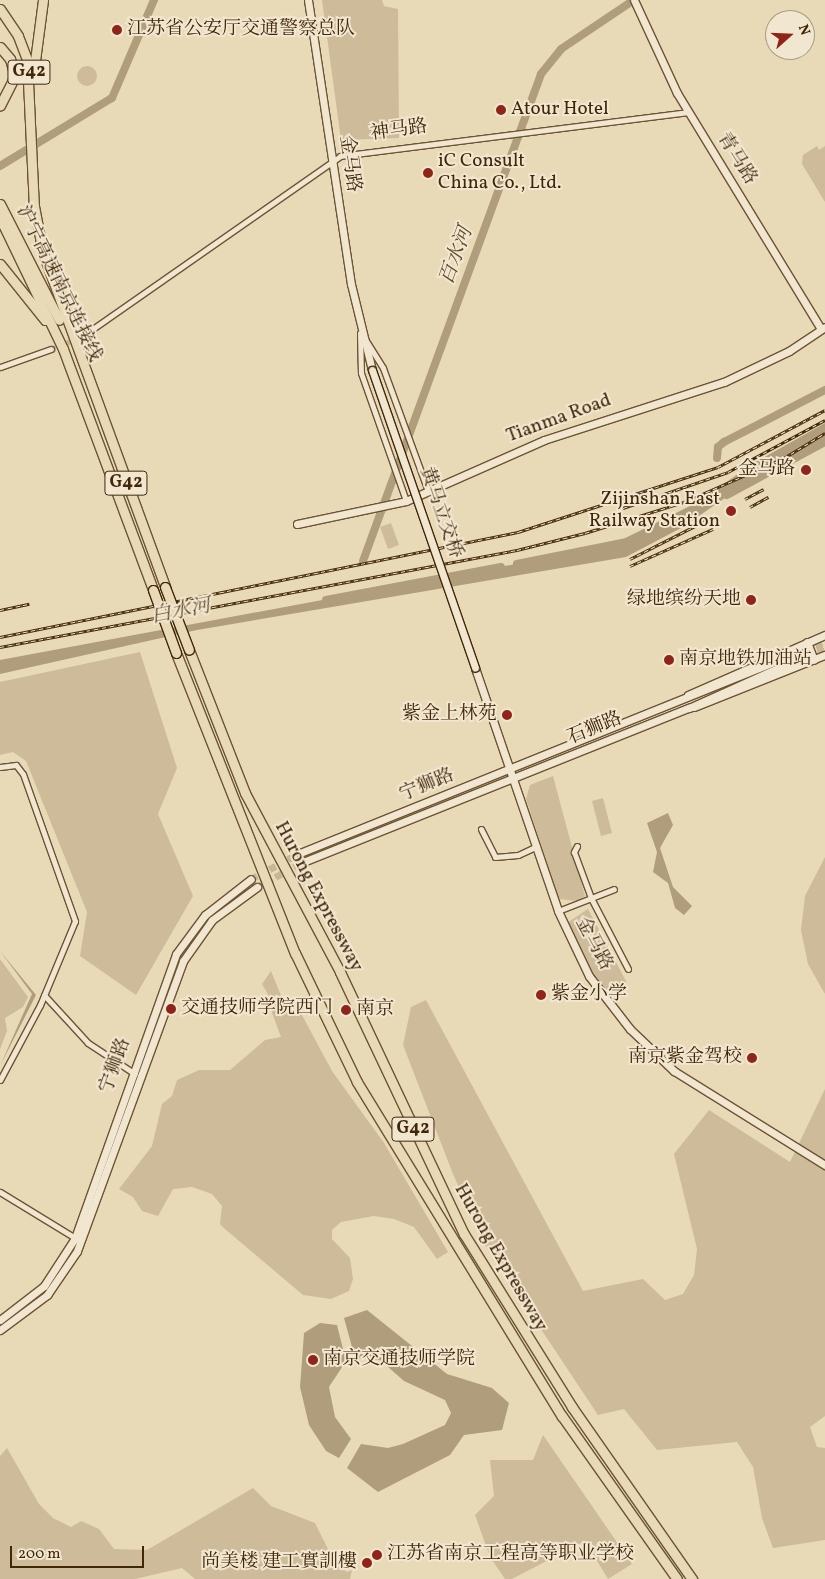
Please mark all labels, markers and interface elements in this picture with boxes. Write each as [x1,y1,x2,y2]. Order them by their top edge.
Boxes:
north arrow [765,10,815,60]
place label: 江苏省公安厅交通警察总队 [127,19,355,41]
text: N [793,22,814,38]
marker: 江苏省公安厅交通警察总队 [111,24,123,36]
road number: G42 [6,56,52,88]
place label: Atour Hotel [511,99,609,121]
marker: Atour Hotel [495,104,507,116]
street label: 神马路 [369,116,429,146]
street label: 青马路 [711,129,761,189]
street label: 金马路 [334,134,364,194]
place label: iC Consult China Co., Ltd. [438,151,561,195]
marker: iC Consult China Co., Ltd. [422,167,434,179]
street label: 沪宁高速南京连接线 [10,202,106,366]
water label: 百水河 [435,224,479,288]
street label: Tianma Road [504,390,614,448]
place label: 金马路 [738,459,795,481]
marker: 金马路 [799,463,813,477]
street label: 黄马立交桥 [414,464,466,562]
road number: G42 [104,468,148,498]
place label: Zijinshan East Railway Station [588,489,720,533]
marker: Zijinshan East Railway Station [724,504,738,518]
place label: 绿地缤纷天地 [627,589,741,611]
water label: 白水河 [149,594,213,630]
marker: 绿地缤纷天地 [745,594,757,606]
place label: 南京地铁加油站 [679,649,812,671]
marker: 南京地铁加油站 [663,654,675,666]
place label: 紫金上林苑 [402,704,497,726]
street label: 石狮路 [564,708,626,750]
marker: 紫金上林苑 [501,709,513,721]
street label: 宁狮路 [396,765,458,807]
street label: Hurong Expressway [269,818,367,976]
street label: 金马路 [570,913,616,975]
place label: 紫金小学 [551,984,627,1006]
marker: 紫金小学 [535,989,547,1001]
place label: 交通技师学院西门 [181,998,333,1020]
place label: 南京 [356,999,394,1021]
marker: 交通技师学院西门 [165,1003,177,1015]
marker: 南京 [340,1004,352,1016]
street label: 宁狮路 [96,1035,136,1097]
place label: 南京紫金驾校 [628,1047,742,1069]
marker: 南京紫金驾校 [746,1052,758,1064]
road number: G42 [390,1114,436,1144]
street label: Hurong Expressway [448,1180,552,1336]
place label: 南京交通技师学院 [323,1349,475,1371]
marker: 南京交通技师学院 [307,1354,319,1366]
scale bar [12,1536,146,1568]
text: 200 m [18,1544,61,1565]
place label: 江苏省南京工程高等职业学校 [387,1544,634,1566]
marker: 江苏省南京工程高等职业学校 [371,1549,383,1561]
place label: 尚美楼 建工實訓樓 [201,1552,357,1574]
marker: 尚美楼 建工實訓樓 [361,1557,373,1569]

